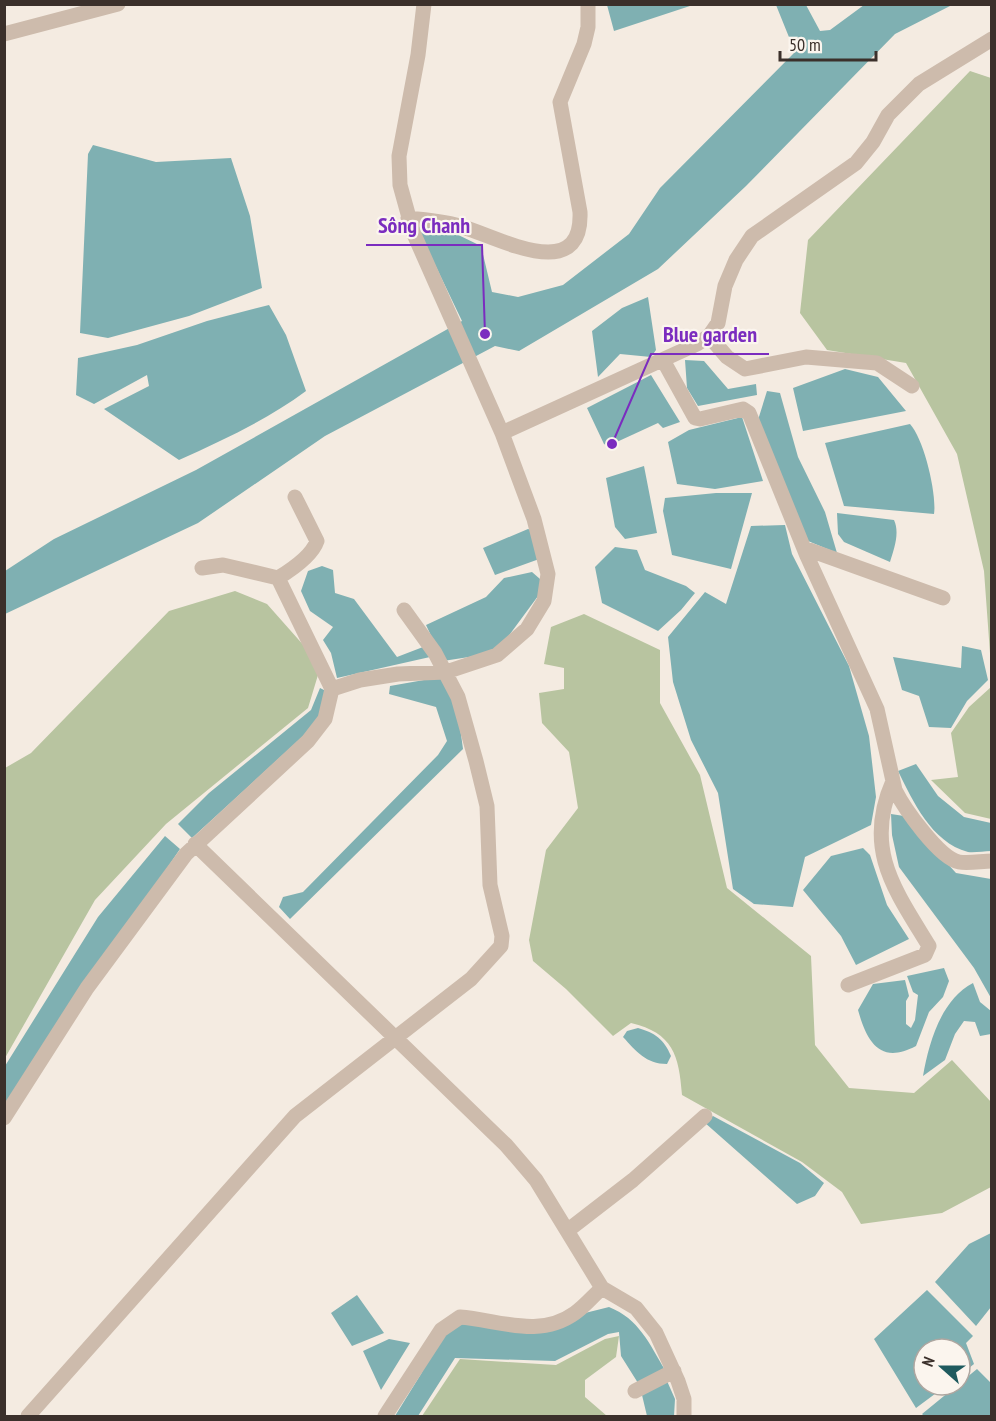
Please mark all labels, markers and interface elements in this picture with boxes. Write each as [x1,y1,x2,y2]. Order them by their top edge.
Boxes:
scale bar [780,24,876,62]
text: 50 m [789,33,821,56]
callout: Sông Chanh [366,205,482,245]
text: Sông Chanh [378,211,470,239]
callout: Blue garden [651,314,769,354]
text: Blue garden [663,320,757,348]
north arrow [912,1337,972,1397]
text: N [917,1354,939,1369]

